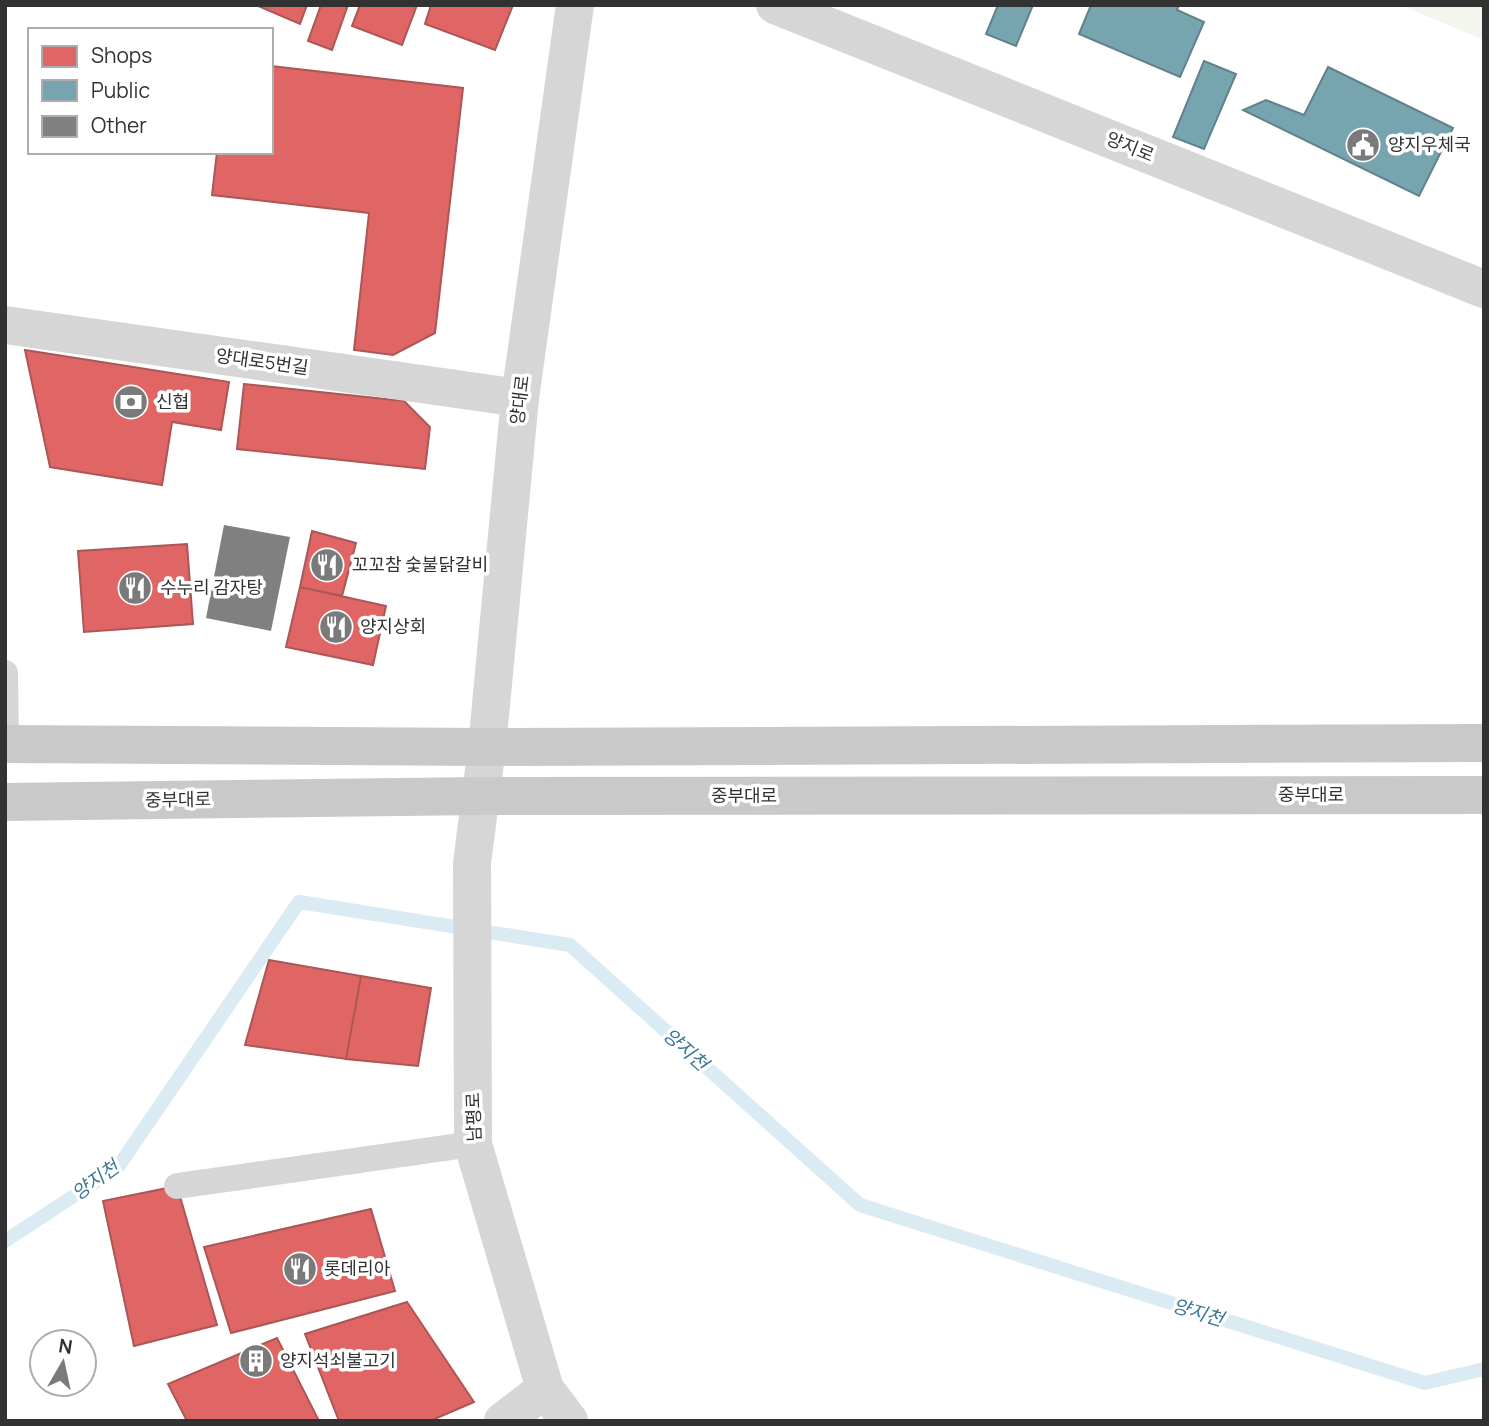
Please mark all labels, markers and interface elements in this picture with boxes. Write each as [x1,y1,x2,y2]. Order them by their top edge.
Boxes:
legend [28,28,273,154]
text: Shops [91,41,152,69]
text: Public [91,76,150,104]
text: Other [91,111,147,139]
street label: 양지로 [1103,126,1158,167]
public building icon: 양지우체국 [1344,126,1382,164]
place label: 양지우체국 [1388,132,1471,156]
street label: 양대로5번길 [214,343,310,379]
street label: 양대로 [504,374,534,426]
bank icon: 신협 [112,383,150,421]
place label: 신협 [156,389,189,413]
restaurant icon: 꼬꼬참 숯불닭갈비 [308,546,346,584]
place label: 꼬꼬참 숯불닭갈비 [352,552,488,576]
restaurant icon: 수누리 감자탕 [116,569,154,607]
place label: 수누리 감자탕 [160,575,263,599]
restaurant icon: 양지상회 [317,608,355,646]
place label: 양지상회 [360,614,426,638]
street label: 중부대로 [1278,782,1344,806]
street label: 중부대로 [711,783,777,807]
street label: 중부대로 [145,786,211,812]
water label: 양지천 [658,1022,715,1077]
street label: 남평로 [460,1092,486,1142]
water label: 양지천 [66,1153,125,1206]
restaurant icon: 롯데리아 [281,1250,319,1288]
place label: 롯데리아 [324,1256,391,1280]
water label: 양지천 [1169,1292,1228,1333]
north arrow [28,1328,98,1398]
text: N [57,1332,74,1360]
building icon: 양지석쇠불고기 [237,1342,275,1380]
place label: 양지석쇠불고기 [280,1348,396,1372]

